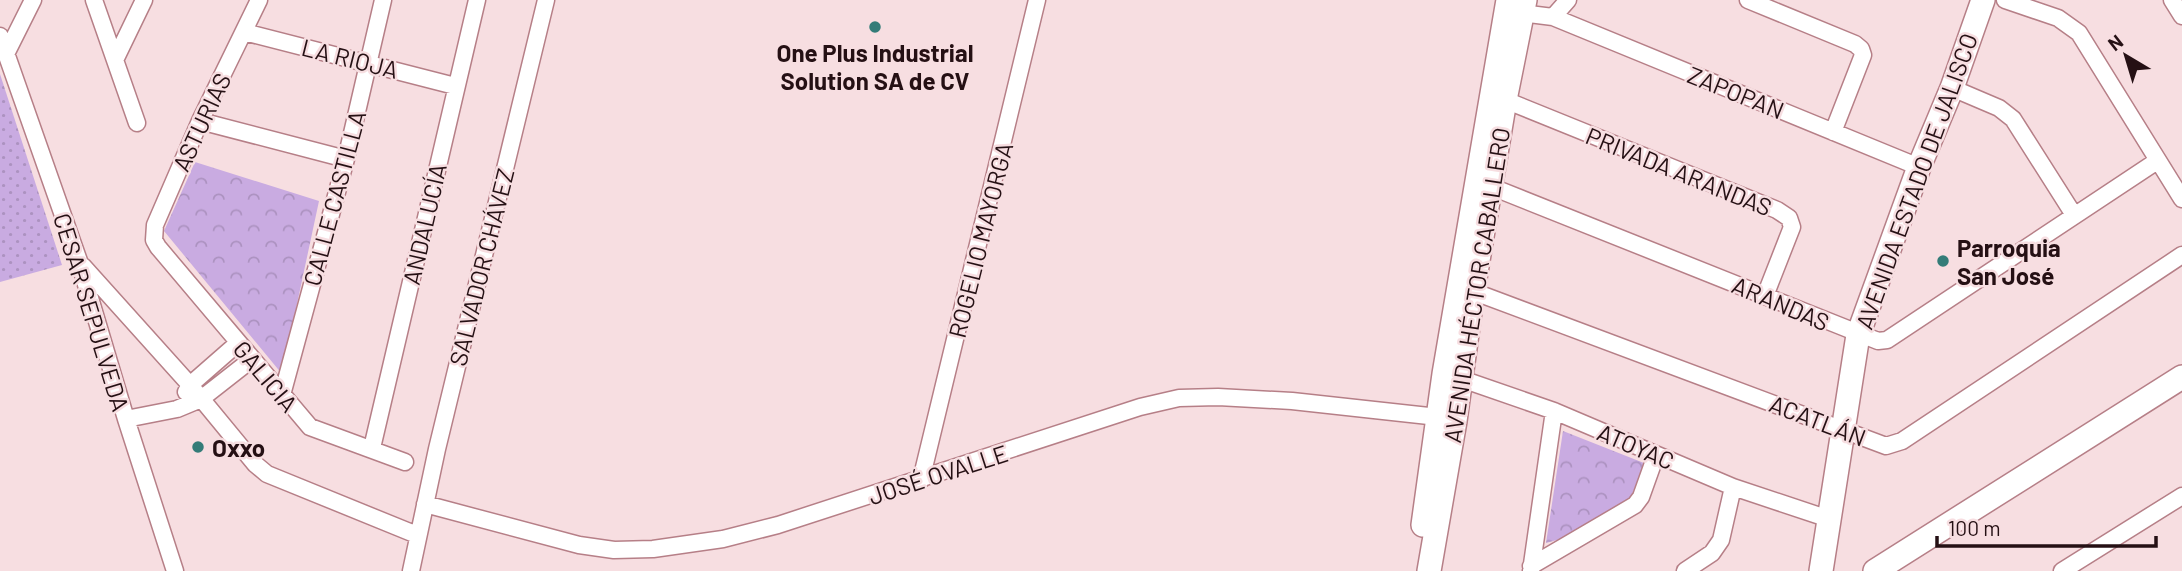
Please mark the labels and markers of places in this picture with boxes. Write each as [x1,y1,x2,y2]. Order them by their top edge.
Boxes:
marker: One Plus Industrial Solution SA de CV [867,19,883,35]
place label: One Plus Industrial Solution SA de CV [777,38,974,95]
place label: Parroquia San José [1957,233,2061,290]
marker: Parroquia San José [1935,253,1951,269]
place label: Oxxo [212,433,265,462]
marker: Oxxo [190,439,206,455]

